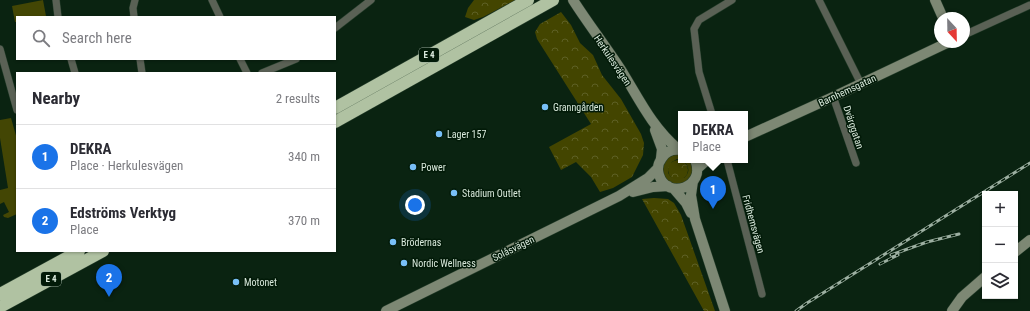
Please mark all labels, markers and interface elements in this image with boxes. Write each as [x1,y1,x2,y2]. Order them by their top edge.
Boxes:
north arrow [934,12,970,48]
search box [16,16,336,60]
icon: search [30,27,52,49]
text: Search here [62,29,132,47]
street label: Herkulesvägen [592,33,634,88]
road number: E 4 [419,48,439,62]
street label: Barnhemsgatan [817,72,878,109]
text: Nearby [32,88,80,108]
text: 2 results [276,91,320,106]
marker: Granngården [540,102,550,112]
place label: Granngården [553,102,604,113]
street label: Dvärggatan [841,104,866,150]
popup [678,111,748,163]
text: DEKRA [692,121,734,139]
marker: Lager 157 [434,129,444,139]
place label: Lager 157 [447,129,486,140]
text: Place [692,139,721,154]
text: DEKRA [70,140,111,158]
text: 1 [42,149,48,164]
text: 340 m [288,149,320,164]
text: Place · Herkulesvägen [70,158,183,173]
marker: Power [408,162,418,172]
place label: Power [421,162,446,173]
pin: 1 [700,176,726,209]
marker: Stadium Outlet [449,188,459,198]
place label: Stadium Outlet [462,188,521,199]
map controls [982,191,1018,299]
button: + [982,191,1018,227]
street label: Fridhemsvägen [740,194,767,255]
your location [405,195,425,215]
text: Edströms Verktyg [70,204,176,222]
text: 2 [42,213,48,228]
text: 370 m [288,213,320,228]
text: Place [70,222,99,237]
button: − [982,227,1018,263]
street label: Solåsvägen [490,234,536,263]
marker: Brödernas [388,237,398,247]
place label: Brödernas [401,237,442,248]
marker: Nordic Wellness [399,258,409,268]
place label: Nordic Wellness [412,258,476,269]
button: layers [982,263,1018,299]
pin: 2 [96,264,122,297]
road number: E 4 [41,272,61,286]
marker: Motonet [231,277,241,287]
place label: Motonet [244,277,277,288]

